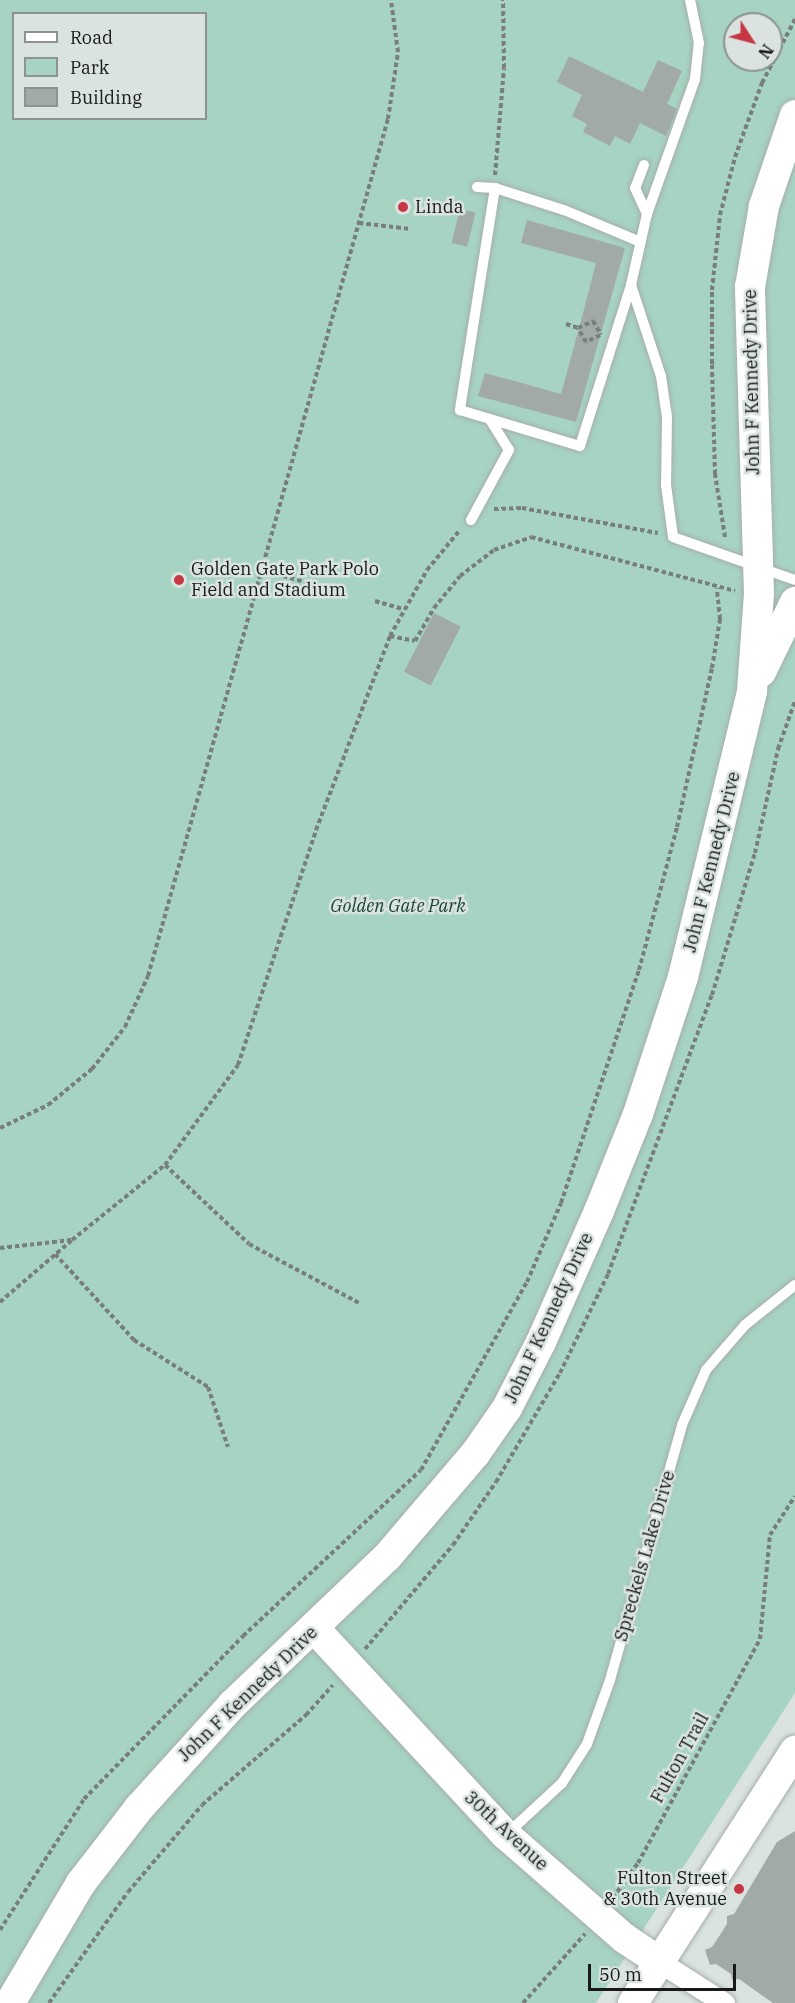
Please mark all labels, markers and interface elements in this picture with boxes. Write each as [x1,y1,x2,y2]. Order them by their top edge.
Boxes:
legend [12,12,207,120]
north arrow [723,12,783,72]
text: Road [70,26,113,49]
text: N [754,40,778,62]
text: Park [70,56,109,79]
text: Building [70,86,142,109]
place label: Linda [415,196,464,218]
marker: Linda [396,200,410,214]
street label: John F Kennedy Drive [740,289,764,475]
place label: Golden Gate Park Polo Field and Stadium [191,559,379,602]
marker: Golden Gate Park Polo Field and Stadium [172,573,186,587]
street label: John F Kennedy Drive [679,769,745,955]
park label: Golden Gate Park [330,895,466,917]
street label: John F Kennedy Drive [500,1229,598,1407]
street label: Spreckels Lake Drive [610,1468,680,1644]
street label: John F Kennedy Drive [174,1622,322,1766]
street label: Fulton Trail [646,1709,714,1807]
street label: 30th Avenue [460,1787,552,1875]
place label: Fulton Street & 30th Avenue [603,1868,727,1910]
marker: Fulton Street & 30th Avenue [732,1882,746,1896]
scale bar [591,1952,740,1990]
text: 50 m [599,1963,642,1986]

